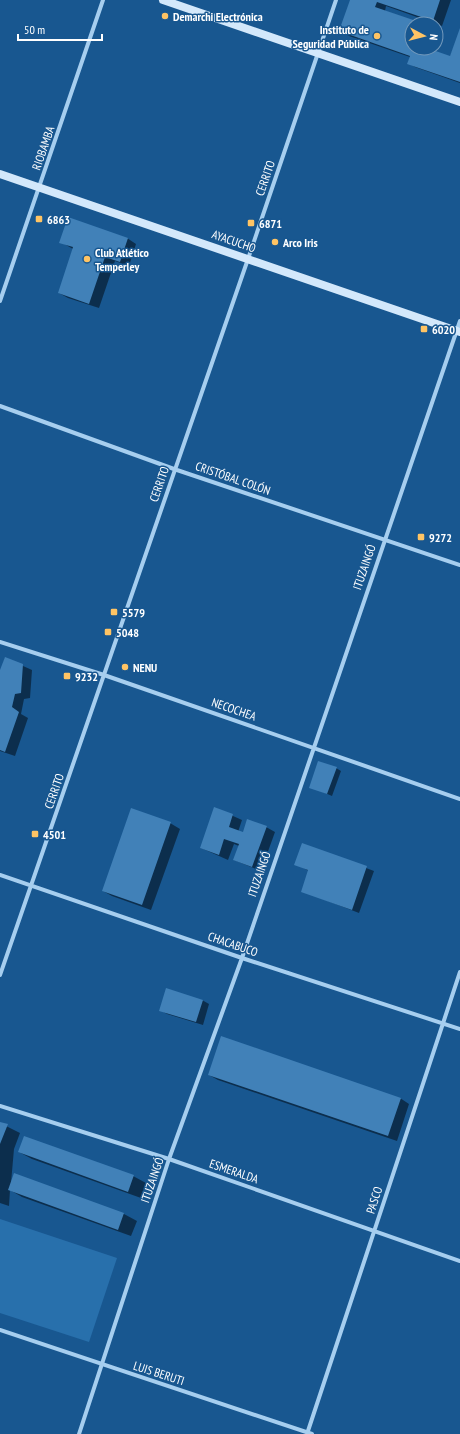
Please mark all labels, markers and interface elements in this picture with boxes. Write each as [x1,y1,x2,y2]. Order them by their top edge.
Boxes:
place label: Demarchi Electrónica [173,9,263,24]
marker: Demarchi Electrónica [160,11,170,21]
scale bar [18,16,102,42]
north arrow [404,16,444,56]
text: 50 m [24,22,45,37]
place label: Instituto de Seguridad Pública [293,22,369,51]
marker: Instituto de Seguridad Pública [372,31,382,41]
text: N [427,33,441,41]
street label: RIOBAMBA [29,124,58,172]
street label: CERRITO [252,158,278,198]
place label: 6863 [47,212,70,227]
marker: 6863 [34,214,44,224]
place label: 6871 [259,216,282,231]
marker: 6871 [246,218,256,228]
street label: AYACUCHO [210,227,258,256]
place label: Arco Iris [282,235,318,250]
marker: Arco Iris [270,237,280,247]
place label: Club Atlético Temperley [95,245,150,274]
marker: Club Atlético Temperley [82,254,92,264]
place label: 6020 [432,322,455,337]
marker: 6020 [419,324,429,334]
street label: CRISTÓBAL COLÓN [194,458,272,498]
street label: CERRITO [146,464,172,504]
place label: 9272 [429,530,452,545]
marker: 9272 [416,532,426,542]
street label: ITUZAINGÓ [349,542,379,592]
place label: 5579 [122,605,145,620]
marker: 5579 [109,607,119,617]
place label: 5048 [116,625,139,640]
marker: 5048 [103,627,113,637]
place label: NENU [133,660,157,675]
marker: NENU [120,662,130,672]
place label: 9232 [75,669,98,684]
marker: 9232 [62,671,72,681]
street label: NECOCHEA [210,694,259,724]
street label: CERRITO [41,771,67,811]
place label: 4501 [43,827,66,842]
marker: 4501 [30,829,40,839]
street label: ITUZAINGÓ [244,849,274,899]
street label: CHACABUCO [206,928,260,960]
street label: ITUZAINGÓ [137,1155,167,1205]
street label: ESMERALDA [207,1156,261,1186]
street label: PASCO [363,1184,385,1215]
street label: LUIS BERUTI [132,1358,186,1388]

